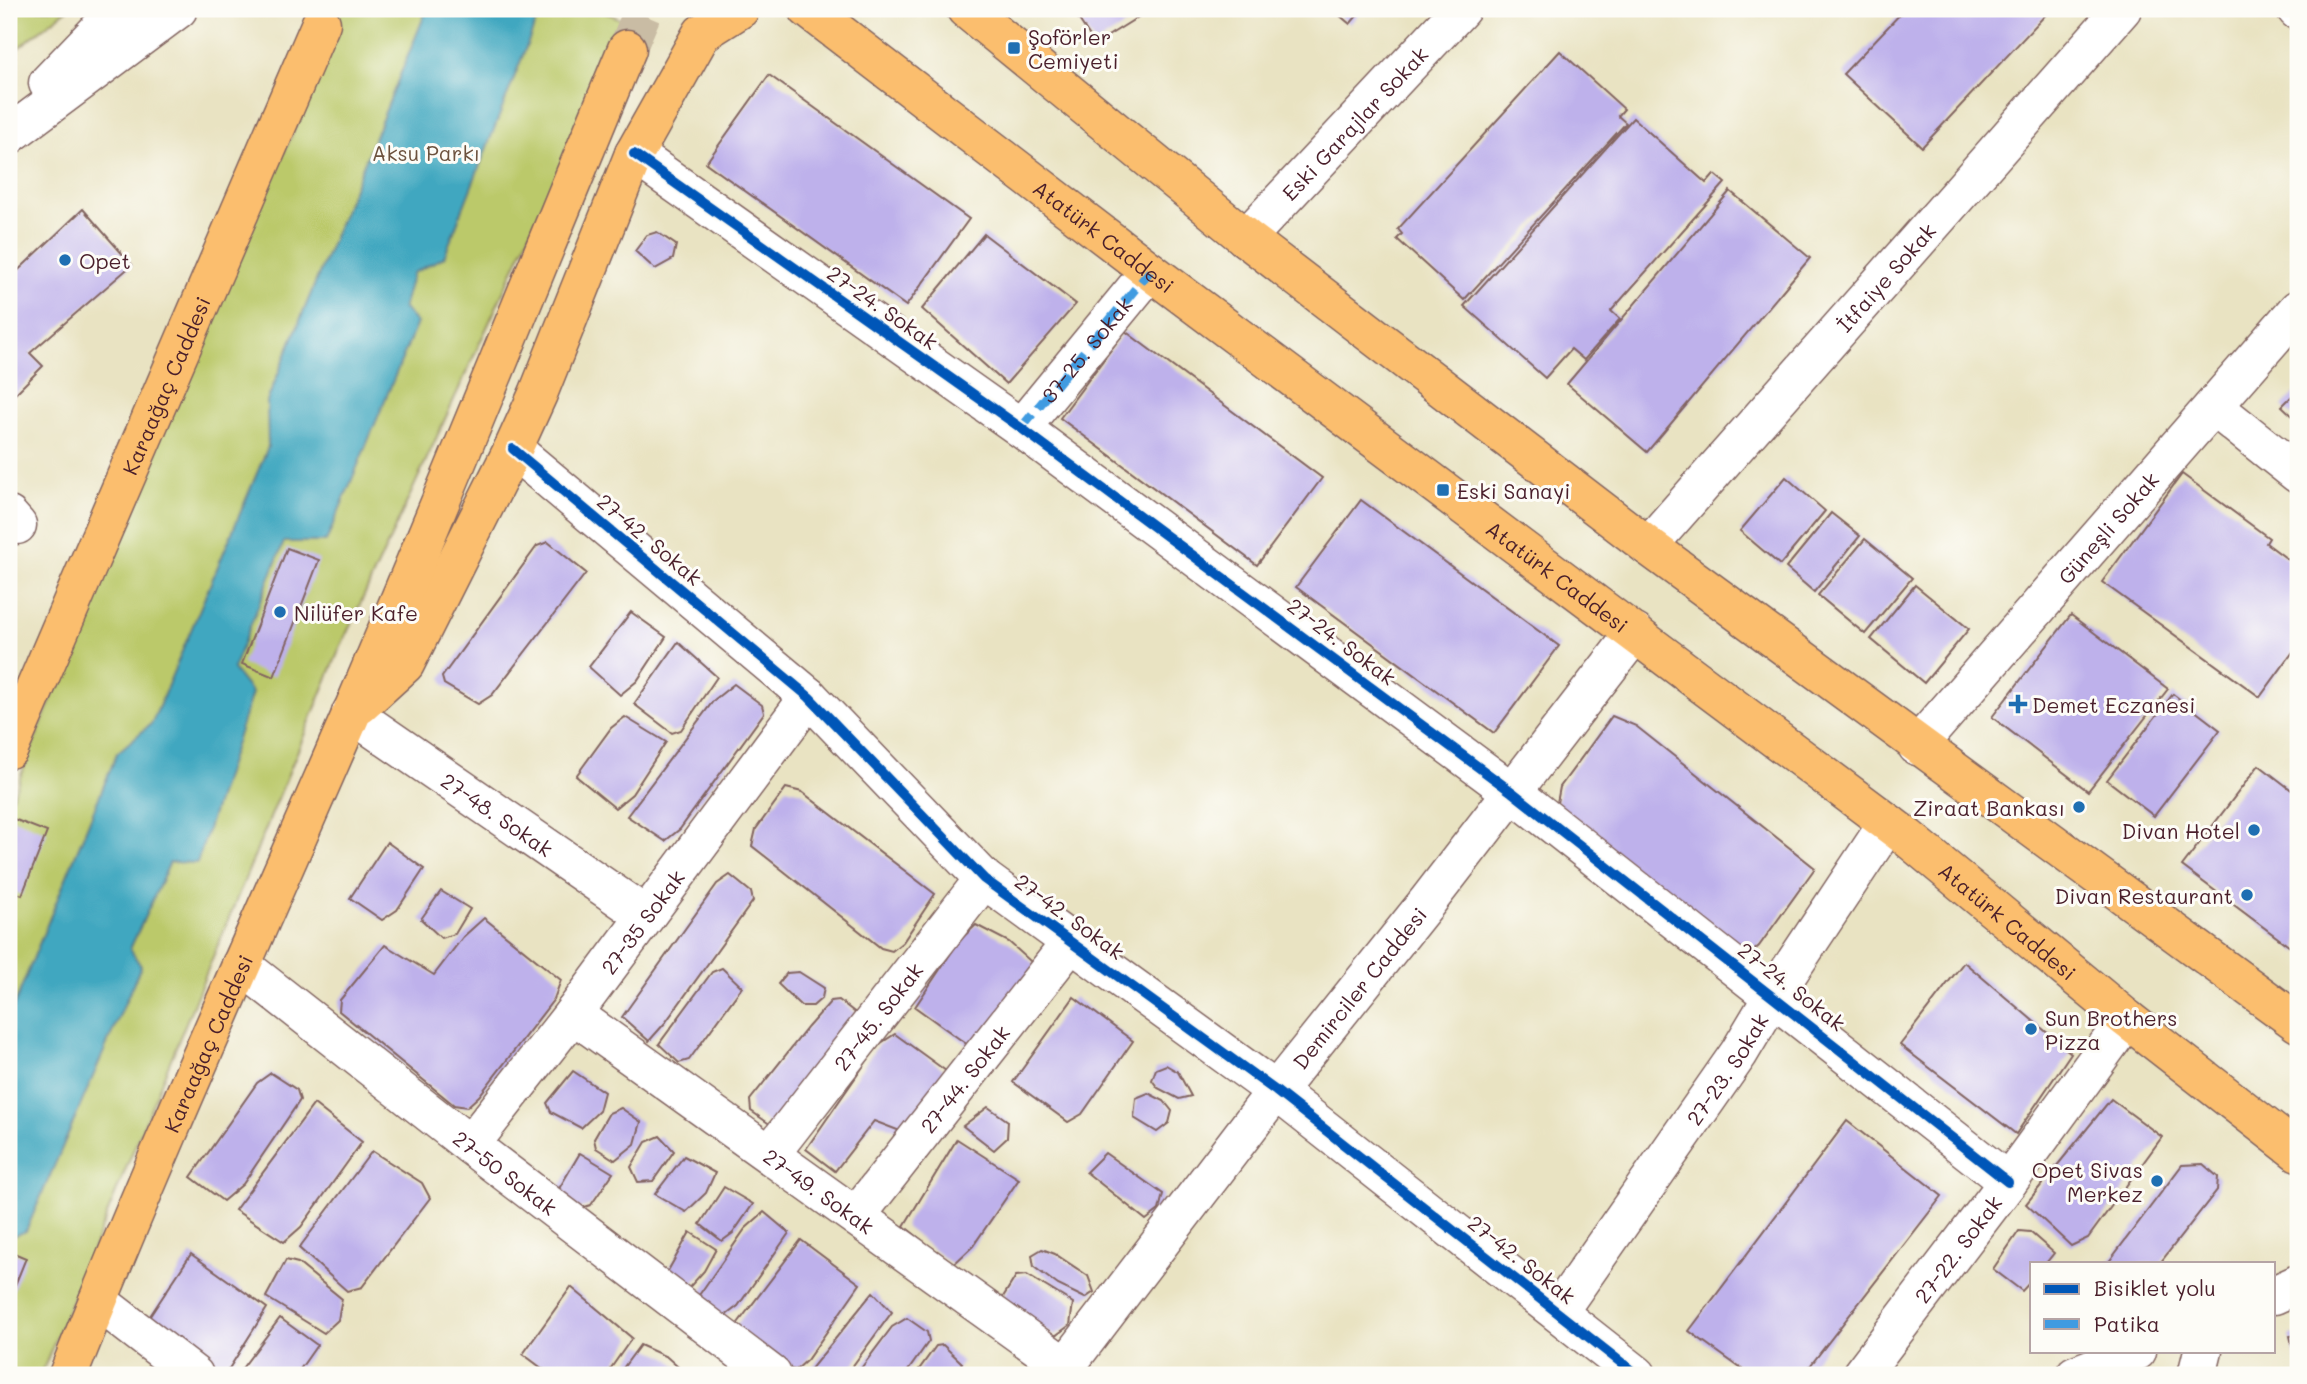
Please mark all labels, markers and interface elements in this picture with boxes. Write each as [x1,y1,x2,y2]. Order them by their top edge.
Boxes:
place label: Şoförler Cemiyeti [1028,23,1119,74]
marker: Şoförler Cemiyeti [1006,40,1022,56]
street label: Eski Garajlar Sokak [1275,40,1433,205]
park label: Aksu Parkı [372,139,480,166]
street label: Atatürk Caddesi [1028,173,1180,298]
street label: İtfaiye Sokak [1830,217,1941,337]
place label: Opet [79,247,131,274]
marker: Opet [57,252,73,268]
street label: 27-24. Sokak [822,259,944,355]
street label: 37-25. Sokak [1034,291,1137,408]
street label: Karaağaç Caddesi [115,292,216,478]
street label: Güneşli Sokak [2051,466,2164,589]
place label: Eski Sanayi [1457,477,1571,504]
marker: Eski Sanayi [1435,482,1451,498]
street label: 27-42. Sokak [592,487,708,591]
street label: Atatürk Caddesi [1481,514,1634,638]
street label: 27-24. Sokak [1282,591,1402,691]
place label: Nilüfer Kafe [294,599,418,626]
marker: Nilüfer Kafe [272,604,288,620]
place label: Demet Eczanesi [2032,691,2196,718]
marker: Demet Eczanesi [2010,696,2026,712]
street label: 27-48. Sokak [436,766,559,862]
place label: Ziraat Bankası [1913,794,2065,821]
marker: Ziraat Bankası [2071,799,2087,815]
place label: Divan Hotel [2122,817,2240,844]
marker: Divan Hotel [2246,822,2262,838]
street label: Atatürk Caddesi [1934,856,2082,985]
street label: 27-35 Sokak [594,864,690,979]
street label: 27-42. Sokak [1010,867,1130,965]
place label: Divan Restaurant [2055,882,2233,909]
marker: Divan Restaurant [2239,887,2255,903]
street label: Demirciler Caddesi [1286,901,1432,1074]
street label: 27-24. Sokak [1733,936,1851,1036]
street label: Karaağaç Caddesi [157,950,258,1136]
street label: 27-45. Sokak [827,957,928,1075]
place label: Sun Brothers Pizza [2045,1004,2178,1055]
street label: 27-23. Sokak [1680,1008,1773,1130]
street label: 27-44. Sokak [913,1019,1015,1138]
marker: Sun Brothers Pizza [2023,1021,2039,1037]
street label: 27-50 Sokak [448,1124,563,1220]
street label: 27-49. Sokak [759,1142,880,1239]
place label: Opet Sivas Merkez [2032,1156,2143,1207]
marker: Opet Sivas Merkez [2149,1173,2165,1189]
street label: 27-22. Sokak [1908,1189,2007,1308]
street label: 27-42. Sokak [1463,1209,1581,1309]
legend [2030,1262,2276,1352]
text: Bisiklet yolu [2094,1274,2216,1301]
text: Patika [2094,1310,2160,1337]

